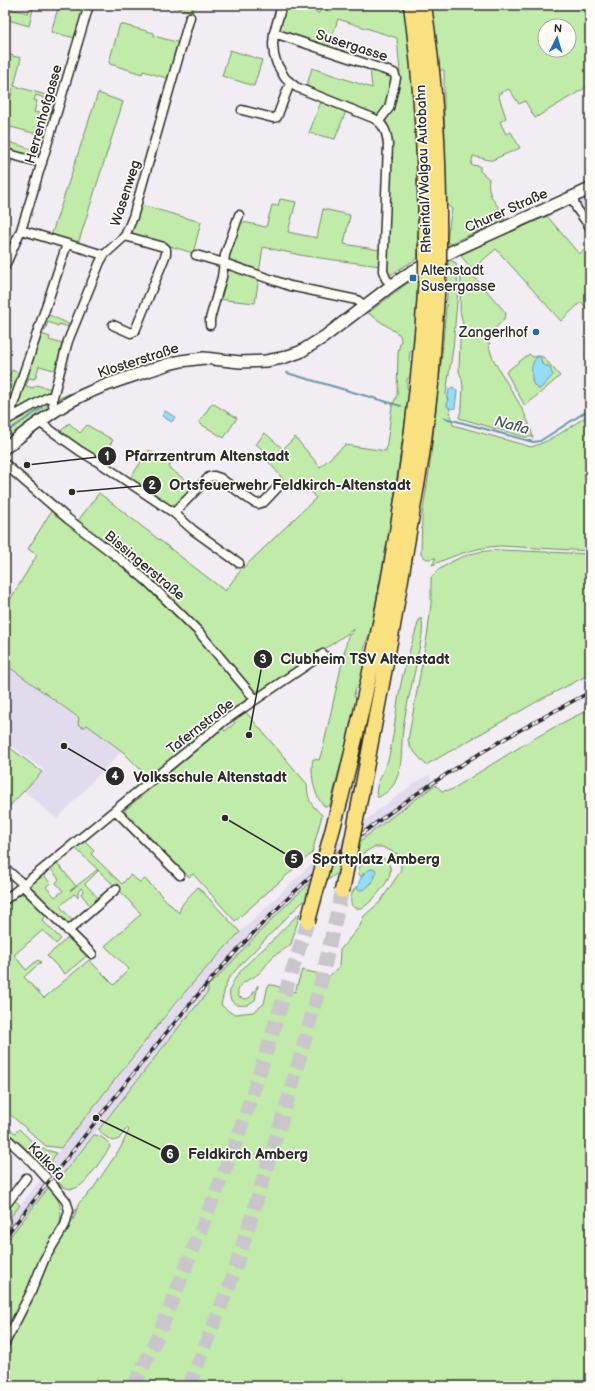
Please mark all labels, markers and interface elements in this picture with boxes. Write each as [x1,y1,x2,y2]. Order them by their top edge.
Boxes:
north arrow [537,18,577,58]
text: N [553,22,563,35]
street label: Susergasse [314,26,390,65]
street label: Herrenhofgasse [21,63,66,166]
street label: Rheintal/Walgau Autobahn [412,84,435,253]
street label: Wasenweg [107,158,144,228]
street label: Churer Straße [462,185,550,236]
place label: Altenstadt Susergasse [421,262,495,295]
marker: Altenstadt Susergasse [408,273,418,283]
place label: Zangerlhof [458,324,529,341]
marker: Zangerlhof [531,327,541,337]
street label: Klosterstraße [95,339,181,382]
water label: Nafla [492,412,531,439]
callout: Pfarrzentrum Altenstadt [97,442,297,469]
text: Pfarrzentrum Altenstadt [125,447,289,466]
text: 1 [104,449,110,464]
callout: Ortsfeuerwehr Feldkirch-Altenstadt [142,471,419,498]
text: Ortsfeuerwehr Feldkirch-Altenstadt [169,476,411,495]
text: 2 [148,478,156,493]
street label: Bissingerstraße [101,527,188,604]
callout: Clubheim TSV Altenstadt [253,645,458,672]
text: Clubheim TSV Altenstadt [280,650,450,669]
text: 3 [259,652,267,667]
street label: Tafernstraße [164,695,237,758]
callout: Volksschule Altenstadt [105,763,295,790]
text: Volksschule Altenstadt [133,768,287,787]
text: 4 [111,769,119,784]
callout: Sportplatz Amberg [284,845,448,872]
text: Sportplatz Amberg [312,850,440,869]
text: 5 [291,852,298,867]
street label: Kalkofa [24,1139,69,1184]
callout: Feldkirch Amberg [160,1141,316,1168]
text: Feldkirch Amberg [188,1145,308,1164]
text: 6 [166,1147,174,1162]

